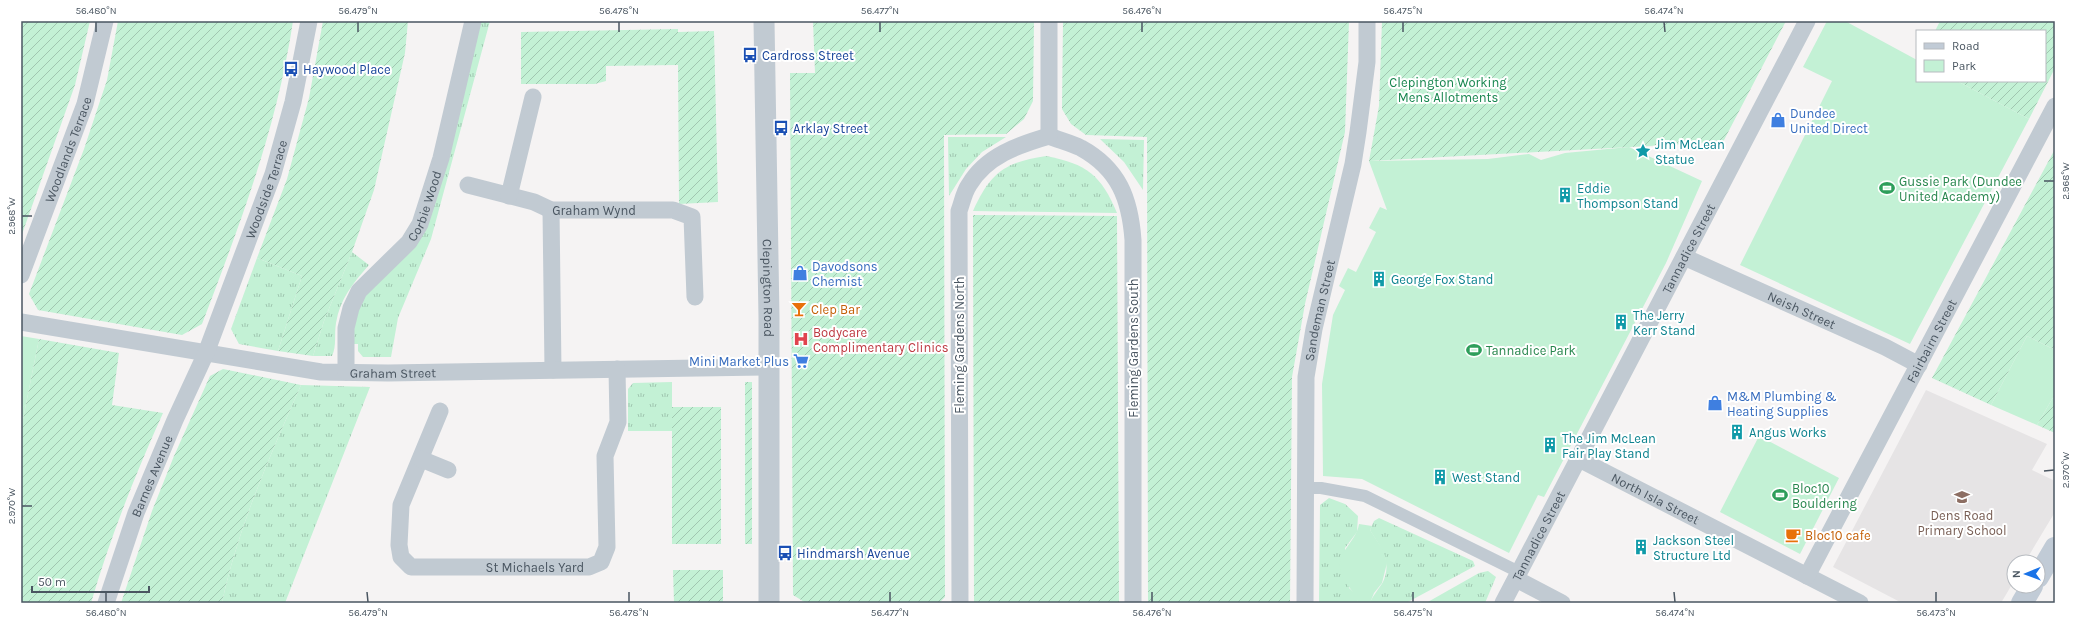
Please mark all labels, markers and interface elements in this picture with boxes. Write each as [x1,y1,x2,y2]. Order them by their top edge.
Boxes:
text: 56.480°N [75,5,117,17]
text: 56.479°N [338,5,378,17]
text: 56.478°N [599,5,639,17]
text: 56.477°N [861,5,899,17]
text: 56.476°N [1122,5,1162,17]
text: 56.475°N [1383,5,1423,17]
text: 56.474°N [1644,5,1684,17]
legend [1916,30,2046,82]
text: Road [1952,39,1980,53]
bus stop icon: Cardross Street [741,46,759,64]
place label: Cardross Street [762,48,854,63]
text: Park [1952,59,1977,73]
bus stop icon: Haywood Place [282,60,300,78]
place label: Haywood Place [303,62,391,77]
park label: Clepington Working Mens Allotments [1389,75,1507,105]
street label: Woodlands Terrace [41,95,94,204]
place label: Dundee United Direct [1790,106,1868,136]
shop icon: Dundee United Direct [1769,111,1787,129]
bus stop icon: Arklay Street [772,119,790,137]
place label: Arklay Street [793,121,868,136]
place label: Jim McLean Statue [1655,137,1725,167]
street label: Woodside Terrace [242,138,290,241]
place icon: Jim McLean Statue [1634,142,1652,160]
text: 2.968°W [2060,162,2072,200]
street label: Corbie Wood [404,169,444,244]
place label: Gussie Park (Dundee United Academy) [1899,174,2022,204]
sports icon: Gussie Park (Dundee United Academy) [1878,179,1896,197]
place label: Eddie Thompson Stand [1577,181,1679,211]
building icon: Eddie Thompson Stand [1556,186,1574,204]
text: 2.968°W [6,197,18,235]
street label: Tannadice Street [1659,201,1718,296]
street label: Graham Wynd [552,203,636,218]
street label: Clepington Road [760,239,777,337]
street label: Sandeman Street [1301,258,1338,362]
place label: Davodsons Chemist [812,259,878,289]
shop icon: Davodsons Chemist [791,264,809,282]
building icon: George Fox Stand [1370,270,1388,288]
place label: George Fox Stand [1391,272,1494,287]
street label: Fleming Gardens North [952,276,967,414]
street label: Fleming Gardens South [1126,278,1141,418]
street label: Neish Street [1765,288,1838,332]
street label: Fairbairn Street [1903,296,1959,385]
bar icon: Clep Bar [790,300,808,318]
place label: Clep Bar [811,302,860,317]
place label: The Jerry Kerr Stand [1633,308,1696,338]
building icon: The Jerry Kerr Stand [1612,313,1630,331]
place label: Bodycare Complimentary Clinics [813,325,949,355]
hospital icon: Bodycare Complimentary Clinics [792,330,810,348]
sports icon: Tannadice Park [1465,341,1483,359]
place label: Tannadice Park [1486,343,1576,358]
supermarket icon: Mini Market Plus [792,352,810,370]
place label: Mini Market Plus [689,354,789,369]
street label: Graham Street [350,365,436,381]
place label: M&M Plumbing & Heating Supplies [1727,389,1837,419]
shop icon: M&M Plumbing & Heating Supplies [1706,394,1724,412]
building icon: Angus Works [1728,423,1746,441]
place label: Angus Works [1749,425,1827,440]
place label: The Jim McLean Fair Play Stand [1562,431,1656,461]
street label: Barnes Avenue [128,433,175,519]
building icon: The Jim McLean Fair Play Stand [1541,436,1559,454]
text: 2.970°W [2060,452,2072,488]
building icon: West Stand [1431,468,1449,486]
place label: West Stand [1452,470,1520,485]
street label: North Isla Street [1609,470,1702,527]
place label: Bloc10 Bouldering [1792,481,1857,511]
sports icon: Bloc10 Bouldering [1771,486,1789,504]
text: 2.970°W [6,488,18,524]
street label: Tannadice Street [1509,488,1568,583]
school or university icon: Dens Road Primary School [1953,488,1971,506]
place label: Dens Road Primary School [1917,508,2007,538]
cafe icon: Bloc10 cafe [1784,526,1802,544]
place label: Bloc10 cafe [1805,528,1871,543]
place label: Jackson Steel Structure Ltd [1653,533,1734,563]
building icon: Jackson Steel Structure Ltd [1632,538,1650,556]
bus stop icon: Hindmarsh Avenue [776,544,794,562]
place label: Hindmarsh Avenue [797,546,910,561]
north arrow [2006,554,2046,594]
street label: St Michaels Yard [486,560,584,575]
scale bar [32,568,149,594]
text: N [2010,570,2023,578]
text: 50 m [38,575,66,589]
text: 56.480°N [85,607,127,619]
text: 56.479°N [348,607,388,619]
text: 56.478°N [609,607,649,619]
text: 56.477°N [871,607,909,619]
text: 56.476°N [1132,607,1172,619]
text: 56.475°N [1393,607,1433,619]
text: 56.474°N [1655,607,1695,619]
text: 56.473°N [1916,607,1956,619]

